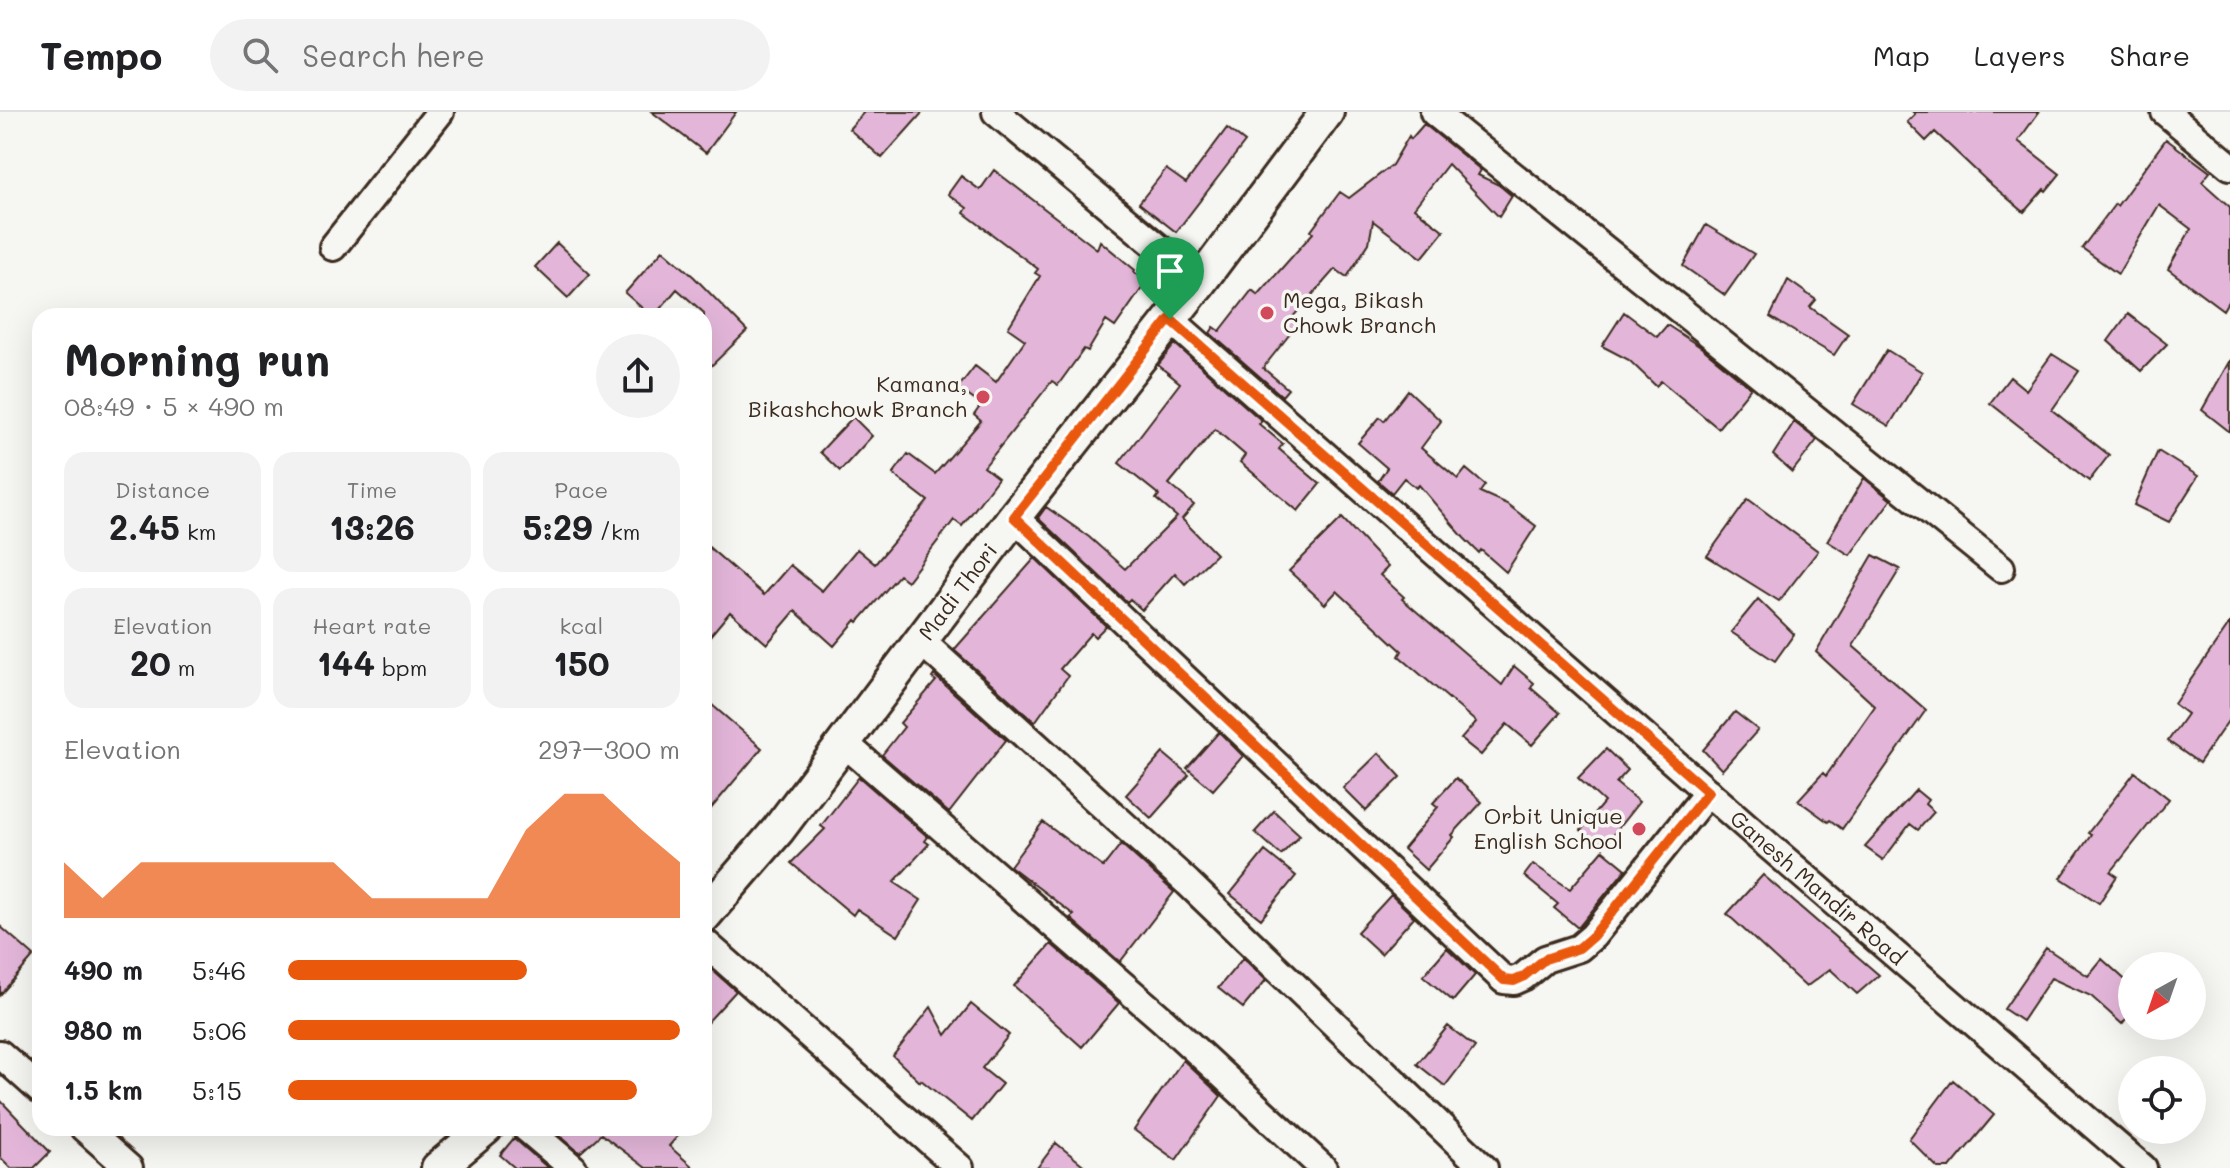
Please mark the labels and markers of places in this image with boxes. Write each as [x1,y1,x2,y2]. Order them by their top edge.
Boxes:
pin [1136,237,1204,319]
place label: Mega, Bikash Chowk Branch [1283,285,1436,339]
marker: Mega, Bikash Chowk Branch [1258,304,1276,322]
place label: Kamana, Bikashchowk Branch [748,369,967,423]
marker: Kamana, Bikashchowk Branch [974,388,992,406]
place label: Orbit Unique English School [1474,801,1623,855]
marker: Orbit Unique English School [1630,820,1648,838]

